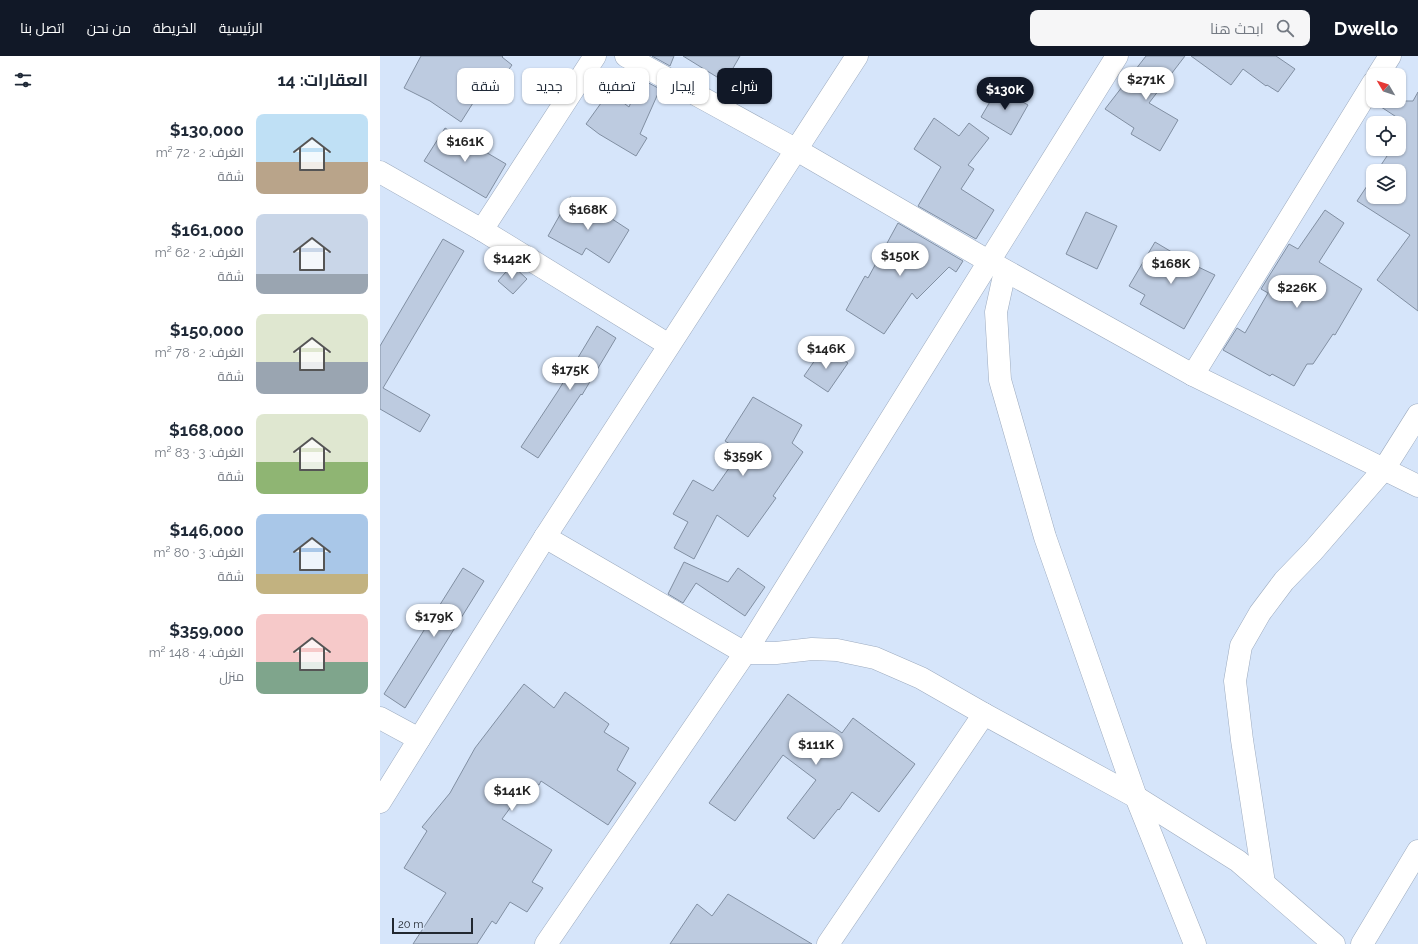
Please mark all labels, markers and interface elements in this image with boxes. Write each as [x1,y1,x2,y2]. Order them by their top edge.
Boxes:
search box [1030,10,1310,46]
icon: search [1274,17,1296,39]
text: Dwello [1334,17,1398,39]
text: اتصل بنا [20,20,65,36]
text: من نحن [87,20,131,36]
text: الخريطة [153,20,197,36]
text: الرئيسية [219,20,263,36]
text: ابحث هنا [1210,20,1264,38]
pin: $271K [1118,67,1174,101]
chip: شقة [457,68,514,104]
chip: جديد [522,68,576,104]
chip: تصفية [584,68,649,104]
chip: إيجار [657,68,709,104]
chip: شراء [717,68,772,104]
north arrow [1366,68,1406,108]
map controls [1366,68,1406,204]
icon: filters [12,69,34,91]
text: العقارات: 14 [277,70,368,90]
text: $271K [1127,72,1165,87]
pin: $130K [977,77,1033,111]
text: $130K [986,82,1024,97]
button: locate [1366,116,1406,156]
text: $130,000 [170,120,244,140]
pin: $161K [437,129,493,163]
icon: home [288,130,336,178]
text: $161K [446,134,484,149]
text: الغرف: 2 · 72 m² [156,145,244,160]
button: layers [1366,164,1406,204]
text: شقة [217,169,244,184]
pin: $168K [560,197,616,231]
text: $168K [568,202,608,217]
text: $161,000 [171,220,244,240]
icon: home [288,230,336,278]
pin: $150K [872,243,928,277]
text: الغرف: 2 · 62 m² [155,245,244,260]
pin: $142K [484,246,540,280]
text: $150K [881,248,919,263]
text: $142K [493,251,531,266]
pin: $168K [1143,251,1199,285]
text: $168K [1151,256,1191,271]
text: شقة [217,269,244,284]
pin: $226K [1269,275,1325,309]
text: $226K [1277,280,1317,295]
text: $150,000 [170,320,244,340]
icon: home [288,330,336,378]
pin: $146K [798,336,854,370]
text: $146K [807,341,845,356]
text: الغرف: 2 · 78 m² [155,345,244,360]
pin: $175K [542,357,598,391]
text: $175K [551,362,589,377]
text: شقة [217,369,244,384]
text: $168,000 [169,420,244,440]
icon: home [288,430,336,478]
pin: $359K [715,443,771,477]
text: الغرف: 3 · 83 m² [155,445,244,460]
text: $359K [724,448,762,463]
text: شقة [217,469,244,484]
text: $146,000 [170,520,244,540]
icon: home [288,530,336,578]
text: الغرف: 3 · 80 m² [154,545,244,560]
text: شقة [217,569,244,584]
pin: $179K [406,604,462,638]
text: $179K [415,609,453,624]
text: $359,000 [169,620,244,640]
icon: home [288,630,336,678]
text: الغرف: 4 · 148 m² [149,645,244,660]
text: منزل [219,669,244,684]
pin: $111K [788,732,844,766]
text: $111K [798,737,834,752]
pin: $141K [484,778,540,812]
text: $141K [493,783,531,798]
scale bar [392,916,473,935]
text: 20 m [398,918,423,931]

